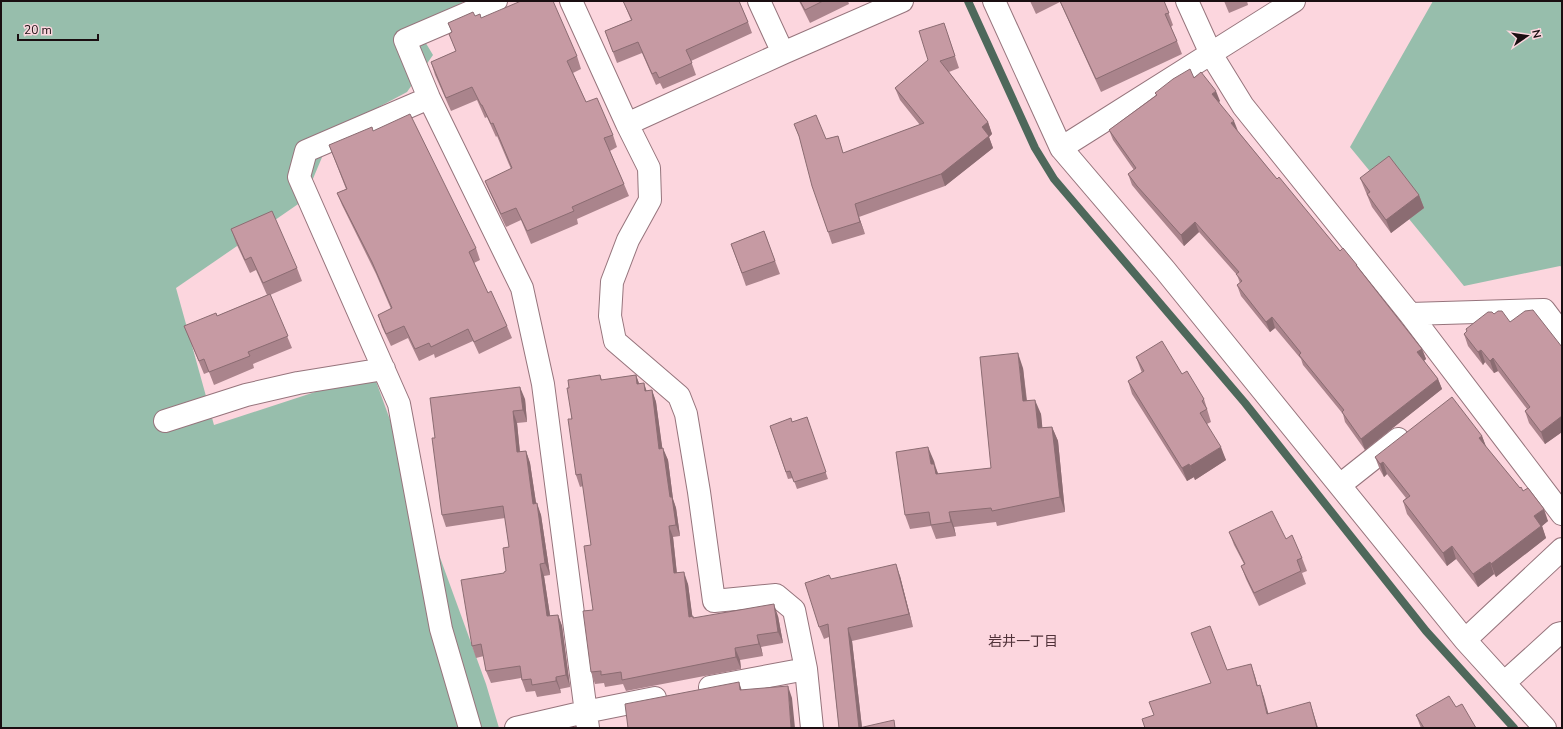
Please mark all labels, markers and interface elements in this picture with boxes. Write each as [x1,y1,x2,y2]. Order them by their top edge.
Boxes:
scale bar [18,16,98,42]
north arrow [1507,16,1547,56]
text: 20 m [24,22,52,38]
text: N [1528,28,1544,40]
district label: 岩井一丁目 [988,632,1058,651]

